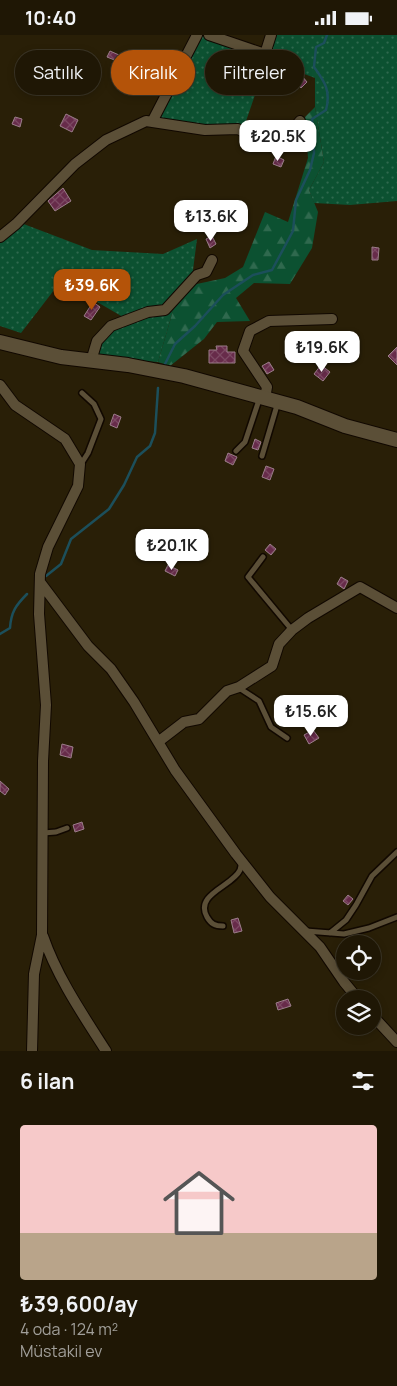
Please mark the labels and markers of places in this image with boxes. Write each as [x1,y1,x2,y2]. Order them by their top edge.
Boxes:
pin: ₺20.5K [237,119,319,162]
pin: ₺13.6K [170,199,252,242]
pin: ₺39.6K [51,269,133,311]
pin: ₺19.6K [281,331,363,373]
pin: ₺20.1K [131,529,213,571]
pin: ₺15.6K [270,695,352,737]

